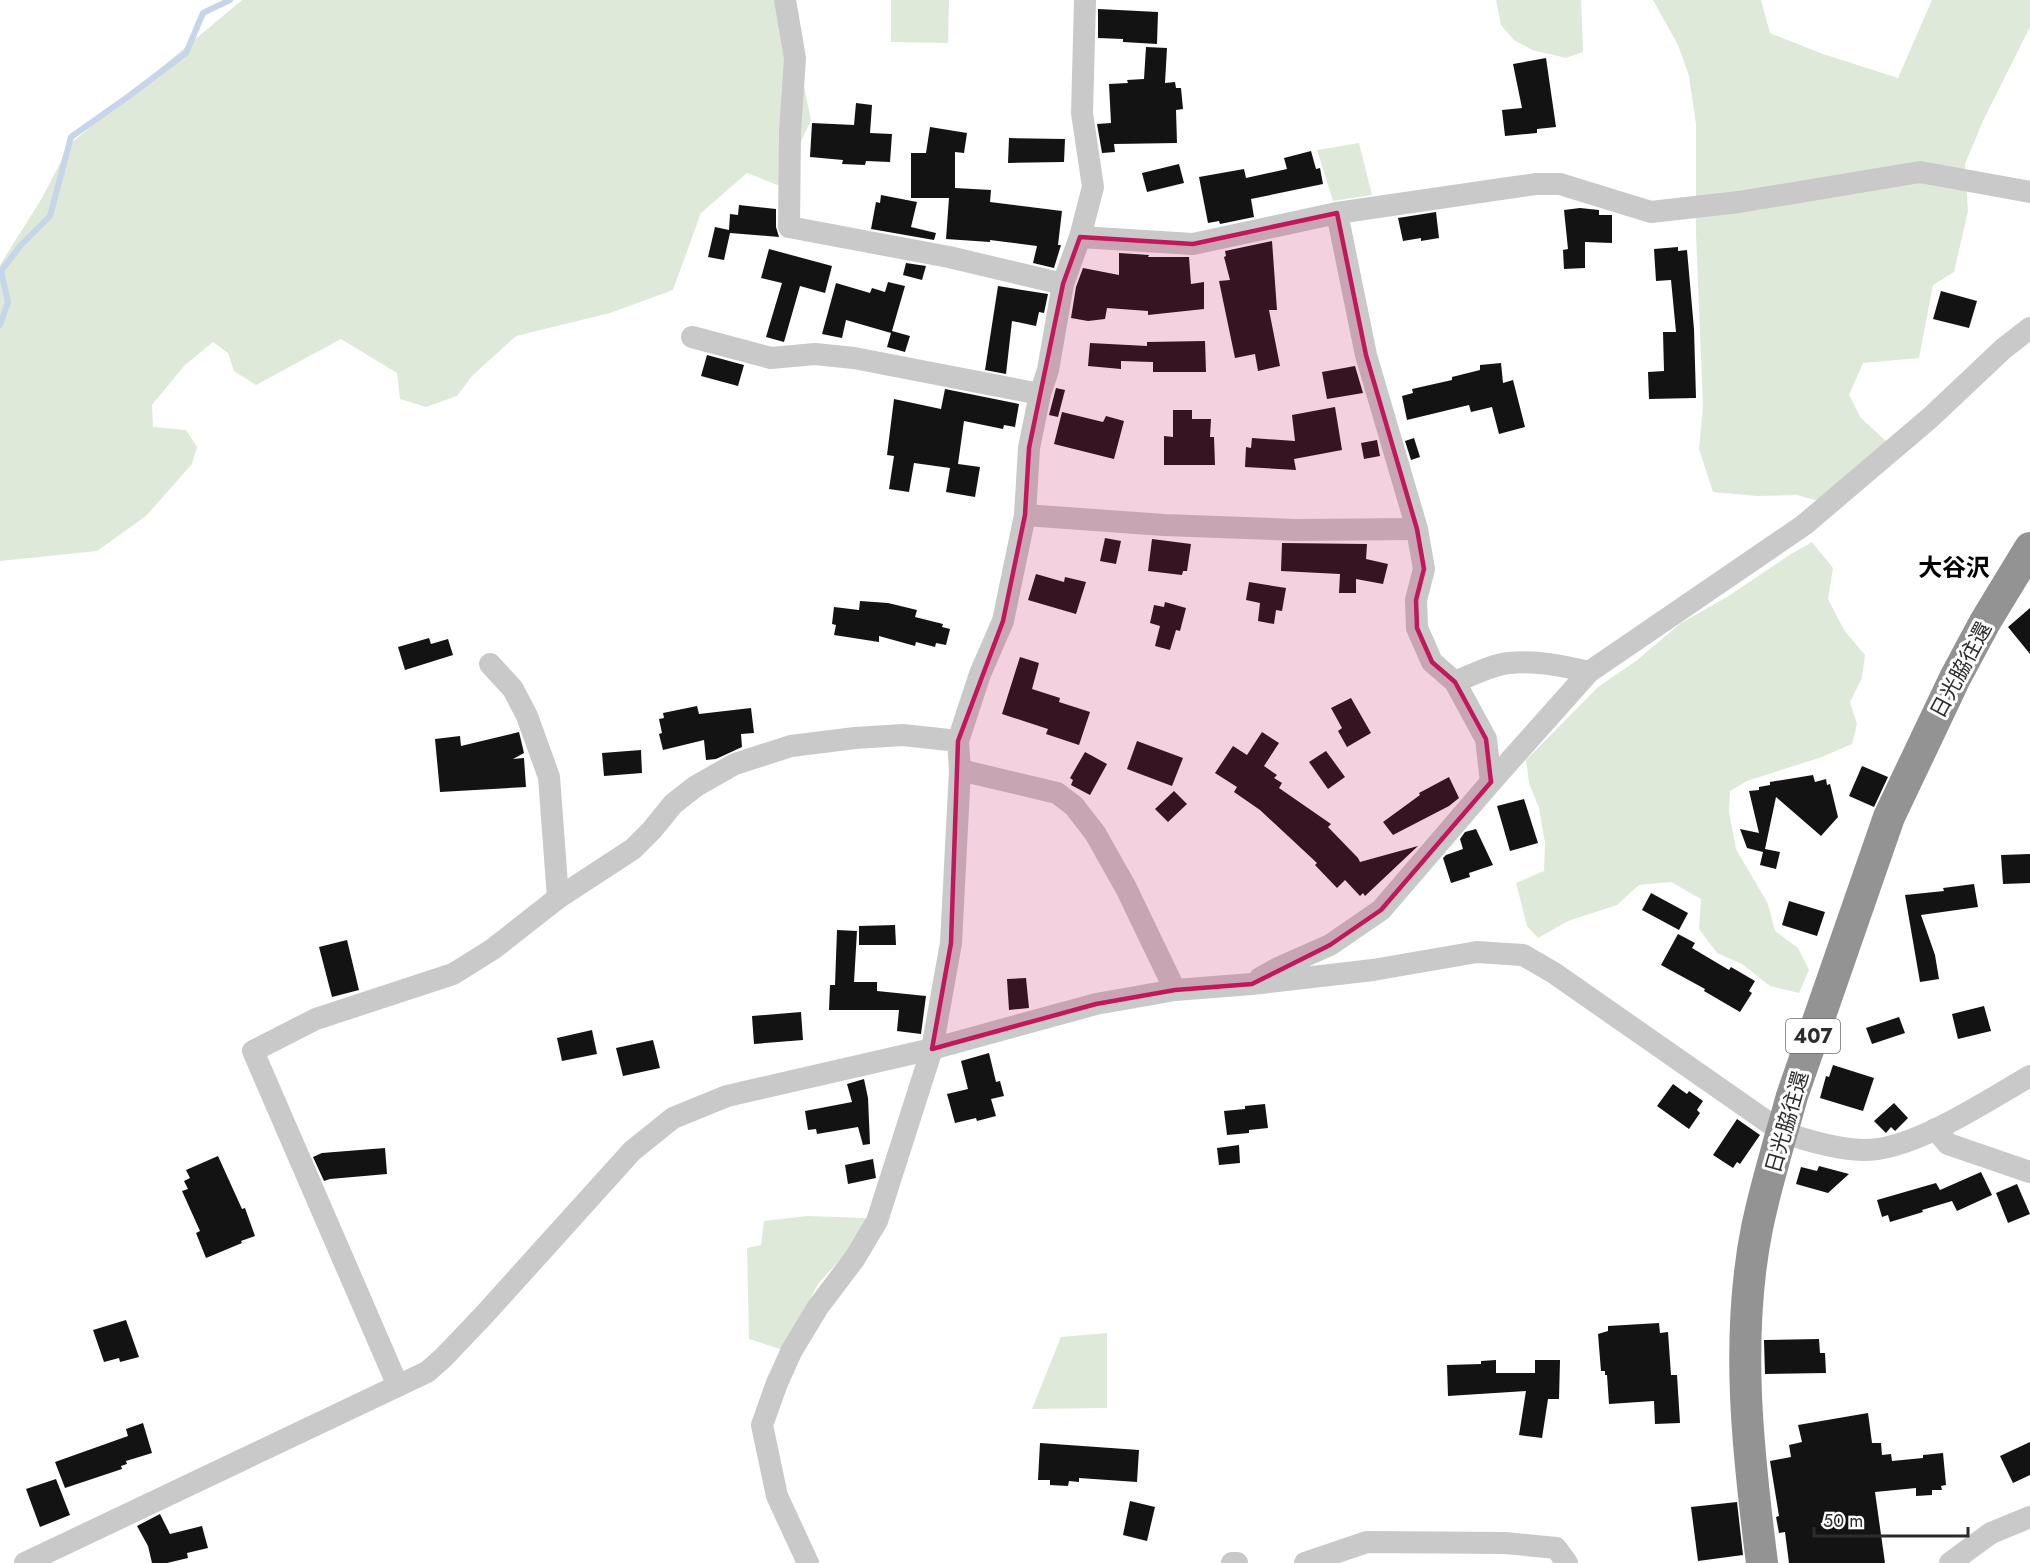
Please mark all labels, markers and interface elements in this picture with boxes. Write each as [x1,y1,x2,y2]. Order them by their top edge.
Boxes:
district label: 大谷沢 [1918,550,1990,585]
street label: 日光脇往還 [1923,617,1999,723]
road number: 407 [1786,1019,1840,1053]
street label: 日光脇往還 [1758,1067,1816,1177]
scale bar [1814,1500,1968,1538]
text: 50 m [1823,1508,1863,1534]

